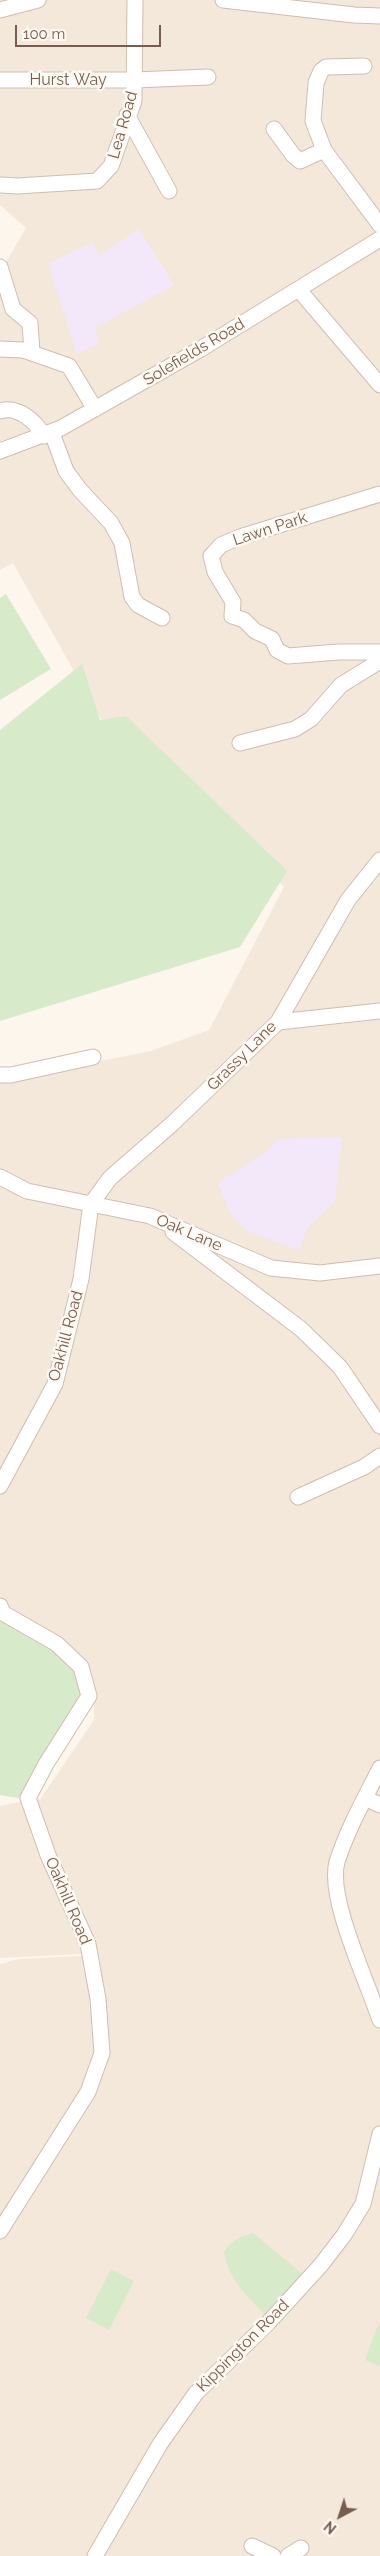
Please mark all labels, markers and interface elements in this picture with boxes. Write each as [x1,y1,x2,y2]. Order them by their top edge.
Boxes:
scale bar [18,15,164,47]
text: 100 m [23,25,65,43]
street label: Hurst Way [29,70,107,90]
street label: Lea Road [104,89,142,161]
street label: Solefields Road [140,314,248,390]
street label: Lawn Park [230,508,310,550]
street label: Grassy Lane [203,1017,281,1095]
street label: Oak Lane [153,1210,225,1256]
street label: Oakhill Road [45,1289,87,1383]
street label: Oakhill Road [41,1854,95,1948]
street label: Kippington Road [193,2296,293,2396]
north arrow [315,2491,365,2541]
text: N [321,2518,340,2537]

